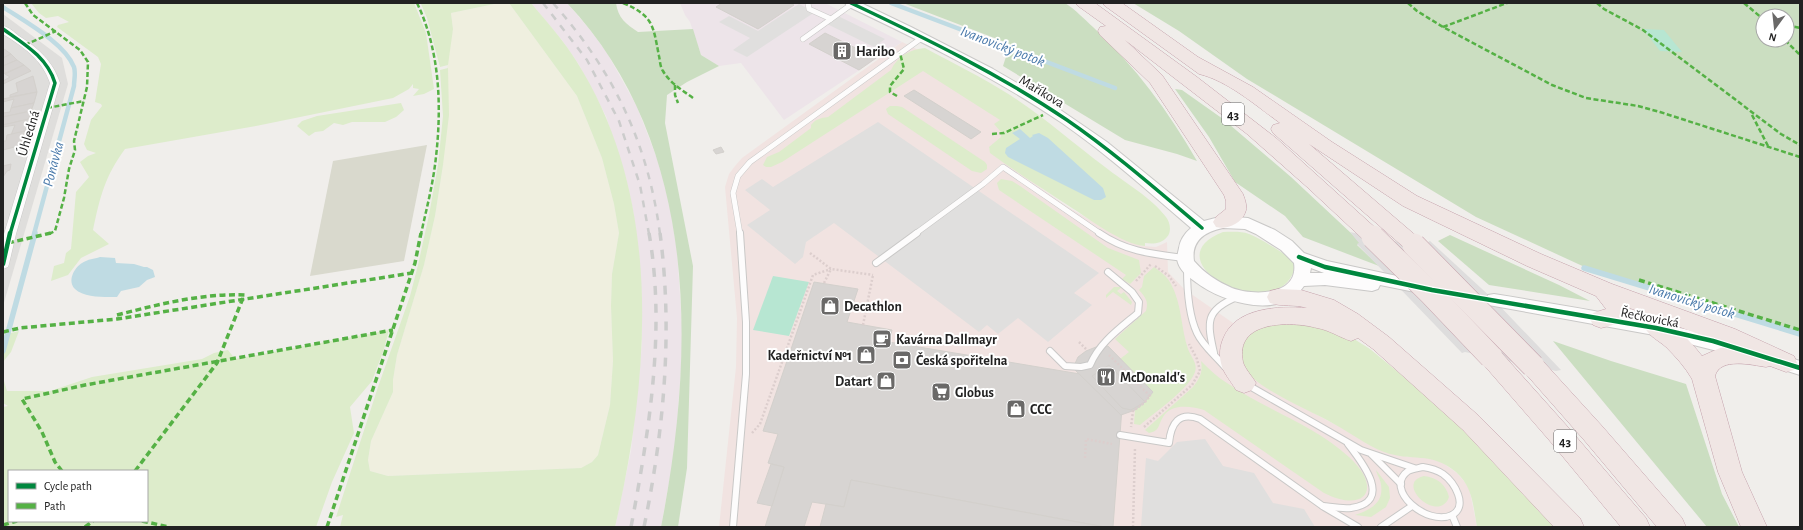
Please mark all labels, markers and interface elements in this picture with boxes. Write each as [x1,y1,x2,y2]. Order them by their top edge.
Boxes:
north arrow [1755,8,1795,48]
water label: Ivanovický potok [958,23,1047,69]
text: N [1767,31,1778,43]
building icon: Haribo [831,40,853,62]
place label: Haribo [856,45,895,59]
street label: Maříkova [1016,73,1067,111]
road number: 43 [1222,103,1244,125]
street label: Úhledná [13,107,43,158]
water label: Ponávka [40,140,67,188]
water label: Ivanovický potok [1647,281,1737,322]
shop icon: Decathlon [819,295,841,317]
place label: Decathlon [844,300,902,314]
street label: Řečkovická [1619,303,1681,331]
cafe icon: Kavárna Dallmayr [871,328,893,350]
place label: Kavárna Dallmayr [896,333,997,347]
shop icon: Kadeřnictví №1 [855,344,877,366]
place label: Kadeřnictví №1 [767,349,852,363]
bank icon: Česká spořitelna [891,349,913,371]
place label: Česká spořitelna [916,352,1008,368]
restaurant icon: McDonald's [1095,366,1117,388]
shop icon: Datart [875,370,897,392]
place label: McDonald's [1120,371,1185,385]
place label: Datart [835,375,872,389]
supermarket icon: Globus [930,381,952,403]
place label: Globus [955,386,994,400]
shop icon: CCC [1005,398,1027,420]
place label: CCC [1030,403,1052,417]
road number: 43 [1554,430,1576,452]
legend [8,470,148,522]
text: Cycle path [44,480,92,493]
text: Path [44,500,66,512]

